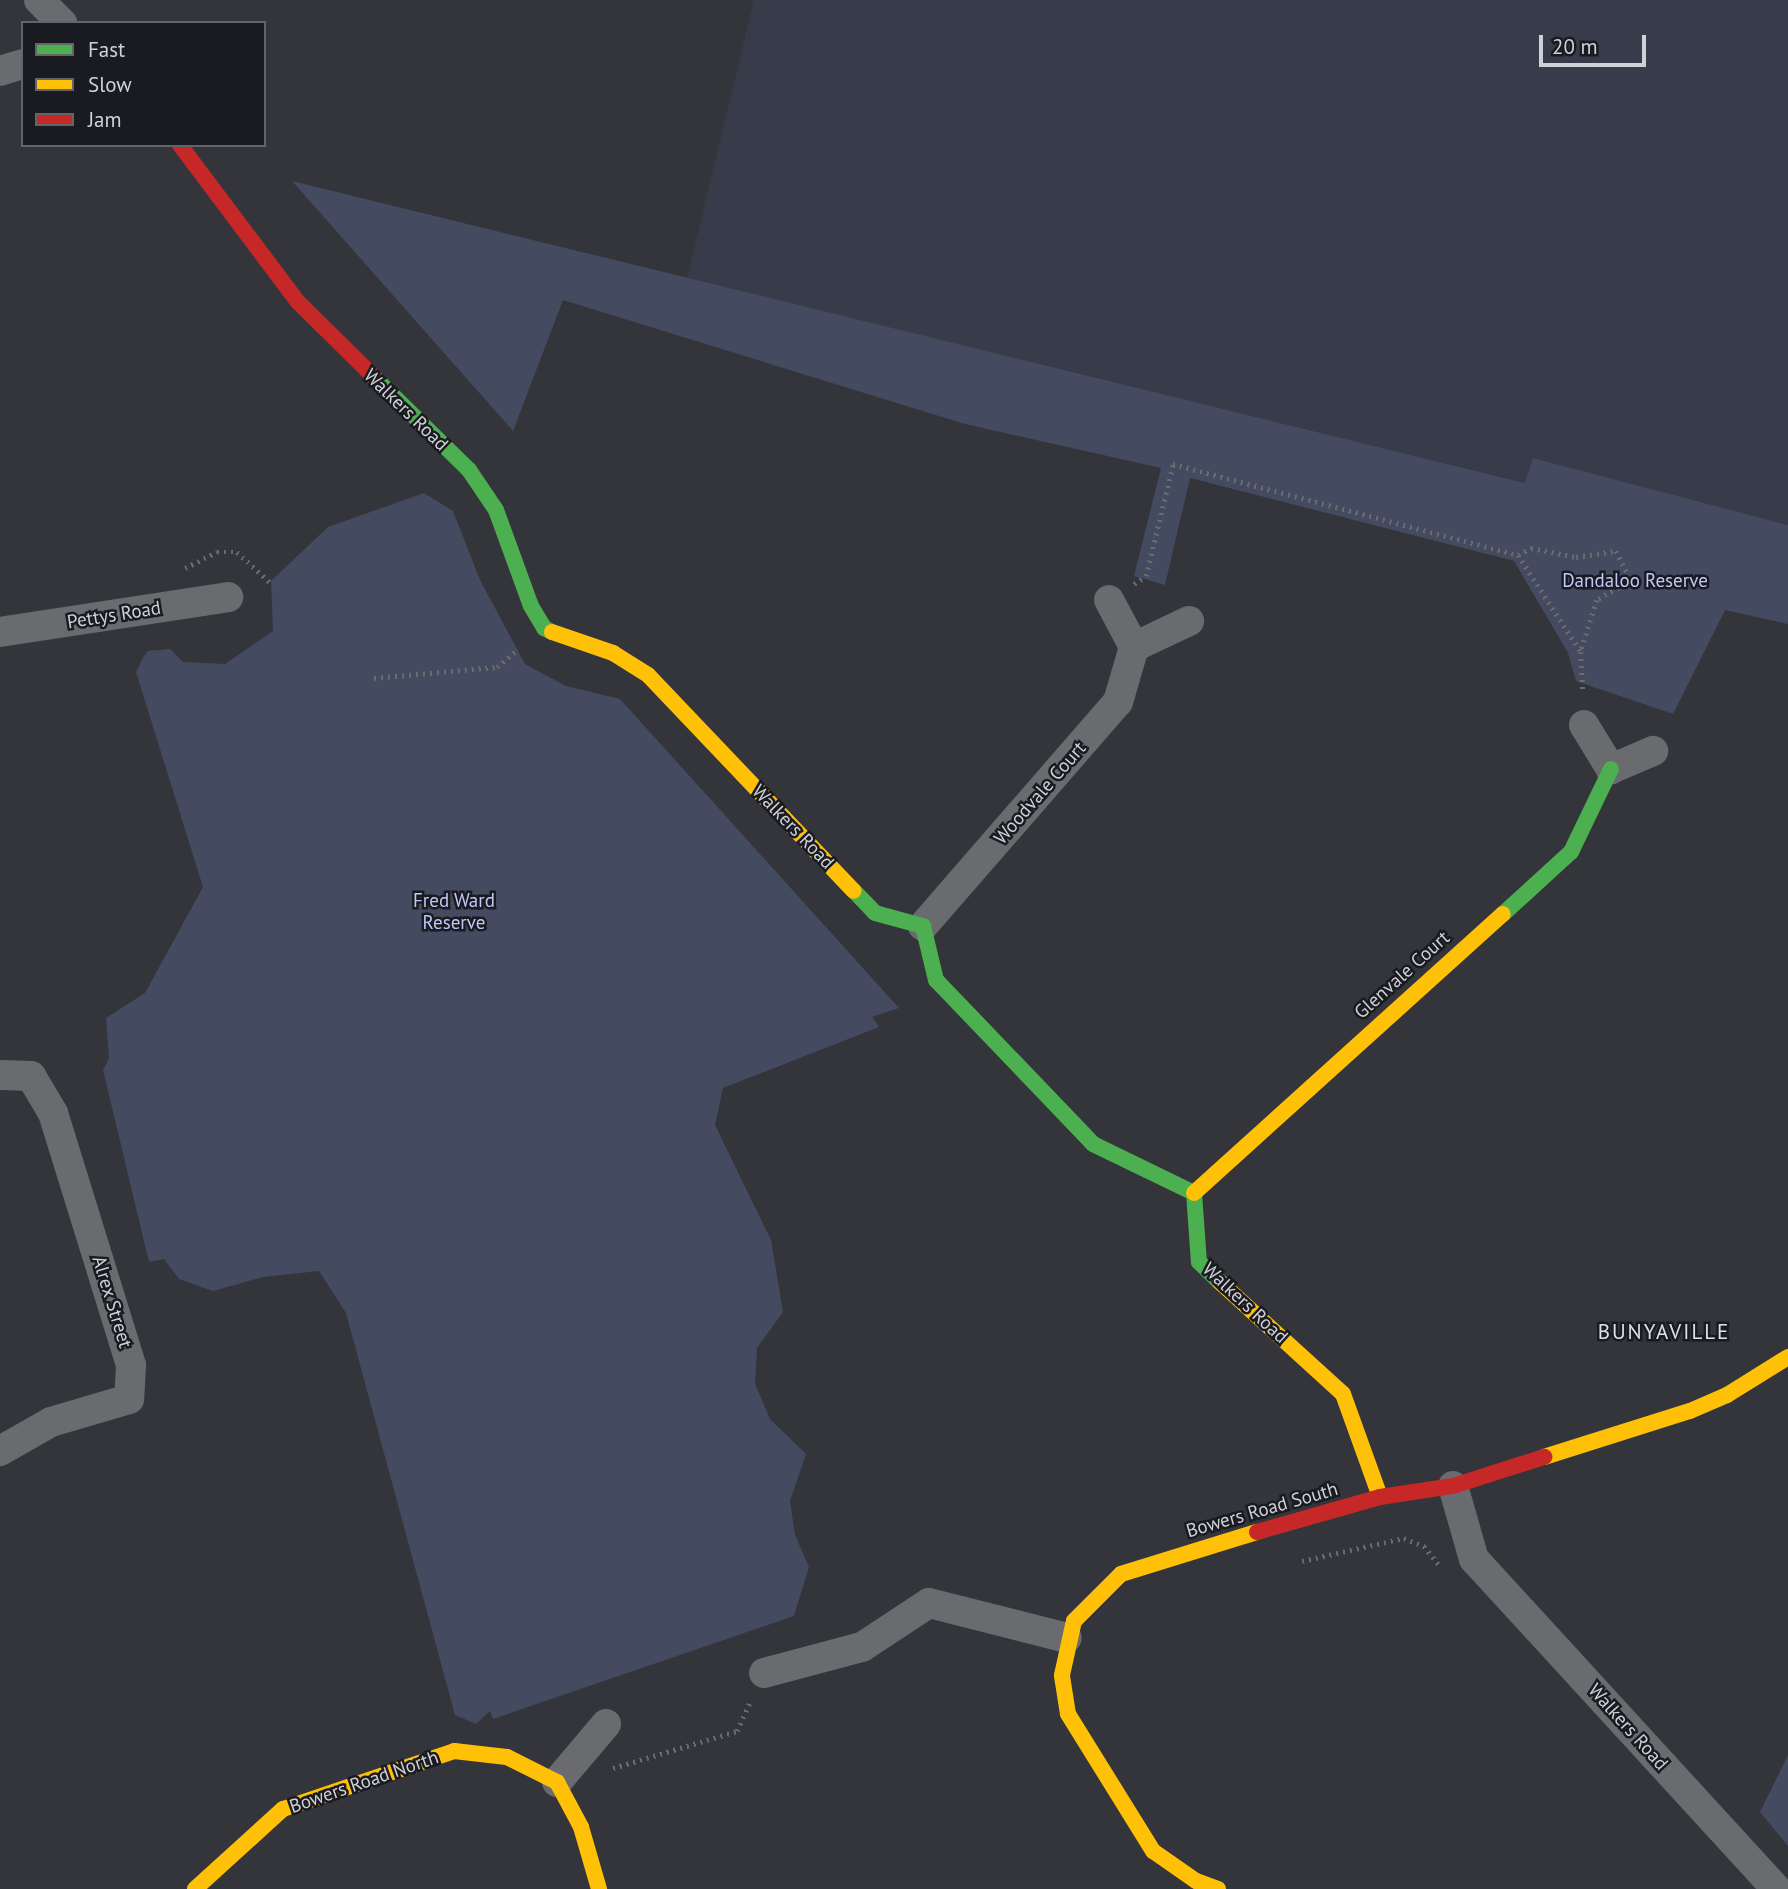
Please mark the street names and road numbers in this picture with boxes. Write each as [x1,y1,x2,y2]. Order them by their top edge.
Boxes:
street label: Walkers Road [359,364,453,456]
street label: Pettys Road [65,596,163,634]
street label: Woodvale Court [989,737,1091,849]
street label: Walkers Road [747,780,839,874]
street label: Glenvale Court [1350,926,1454,1024]
street label: Alrex Street [87,1253,137,1351]
street label: Walkers Road [1198,1258,1292,1348]
street label: Bowers Road South [1184,1477,1340,1543]
street label: Walkers Road [1583,1679,1673,1775]
street label: Bowers Road North [286,1746,442,1818]

